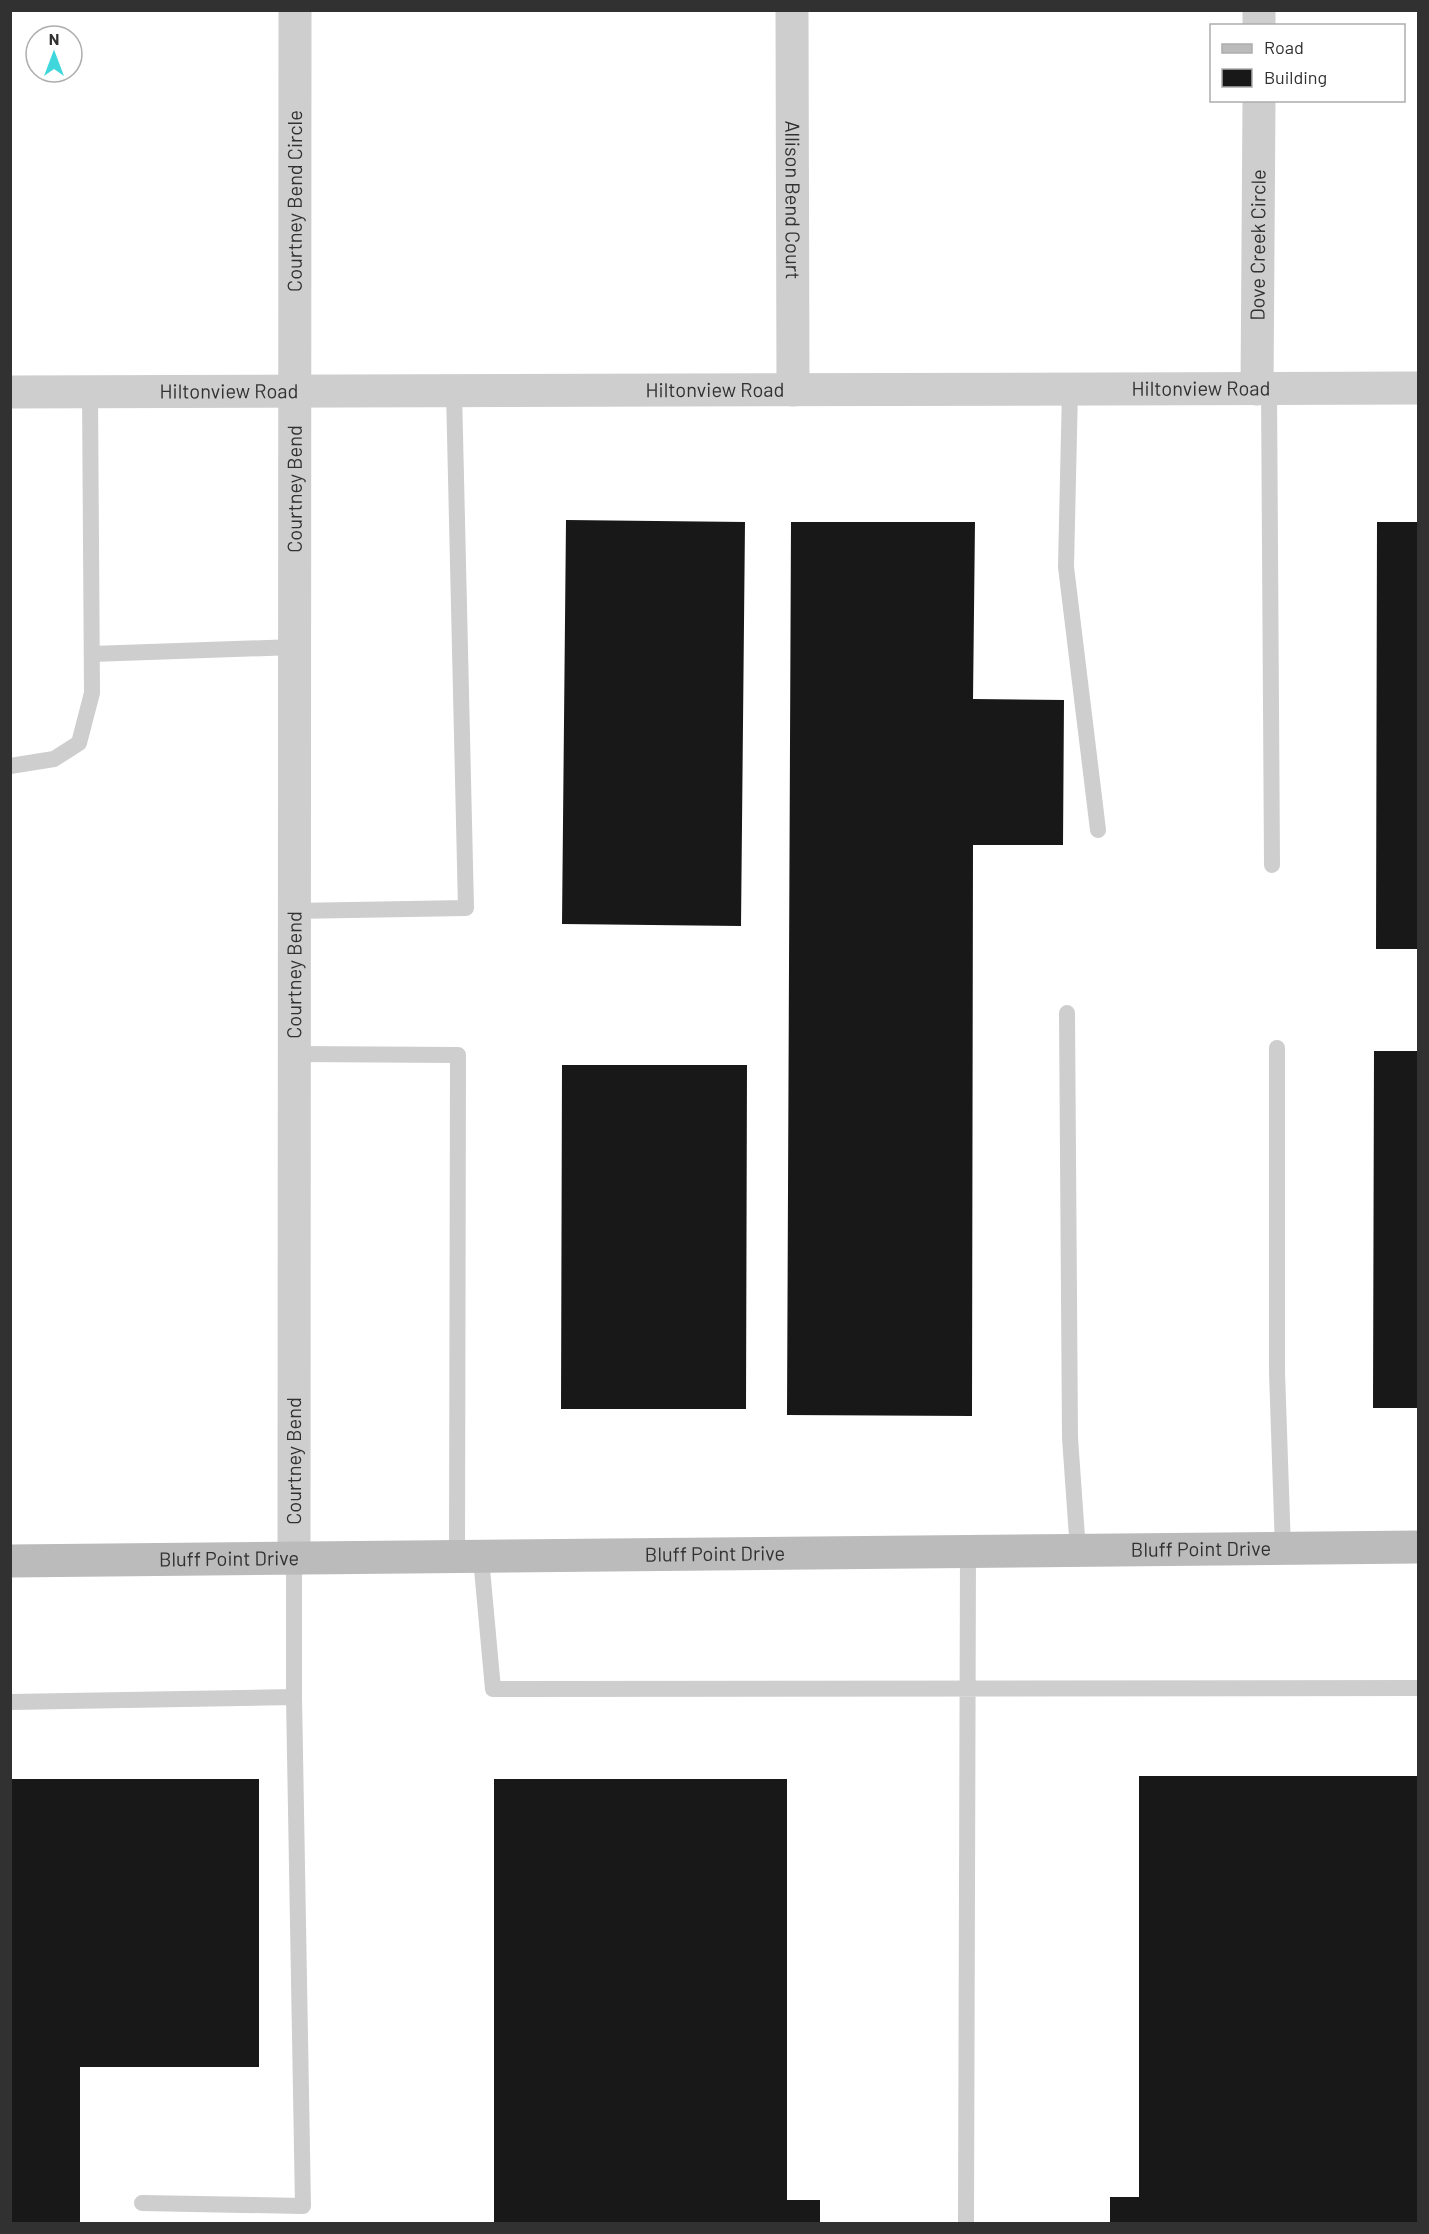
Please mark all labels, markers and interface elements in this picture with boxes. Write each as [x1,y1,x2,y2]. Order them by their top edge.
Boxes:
north arrow [24,24,84,84]
legend [1210,24,1405,102]
text: N [49,29,59,48]
text: Road [1264,36,1304,58]
text: Building [1264,66,1327,88]
street label: Courtney Bend Circle [282,110,306,292]
street label: Allison Bend Court [781,120,806,280]
street label: Dove Creek Circle [1244,169,1270,321]
street label: Hiltonview Road [1131,375,1271,400]
street label: Hiltonview Road [645,377,785,401]
street label: Hiltonview Road [159,378,299,403]
street label: Courtney Bend [282,425,306,553]
street label: Courtney Bend [281,911,305,1039]
street label: Courtney Bend [281,1397,305,1525]
street label: Bluff Point Drive [1131,1535,1271,1561]
street label: Bluff Point Drive [645,1540,785,1566]
street label: Bluff Point Drive [159,1545,299,1571]

